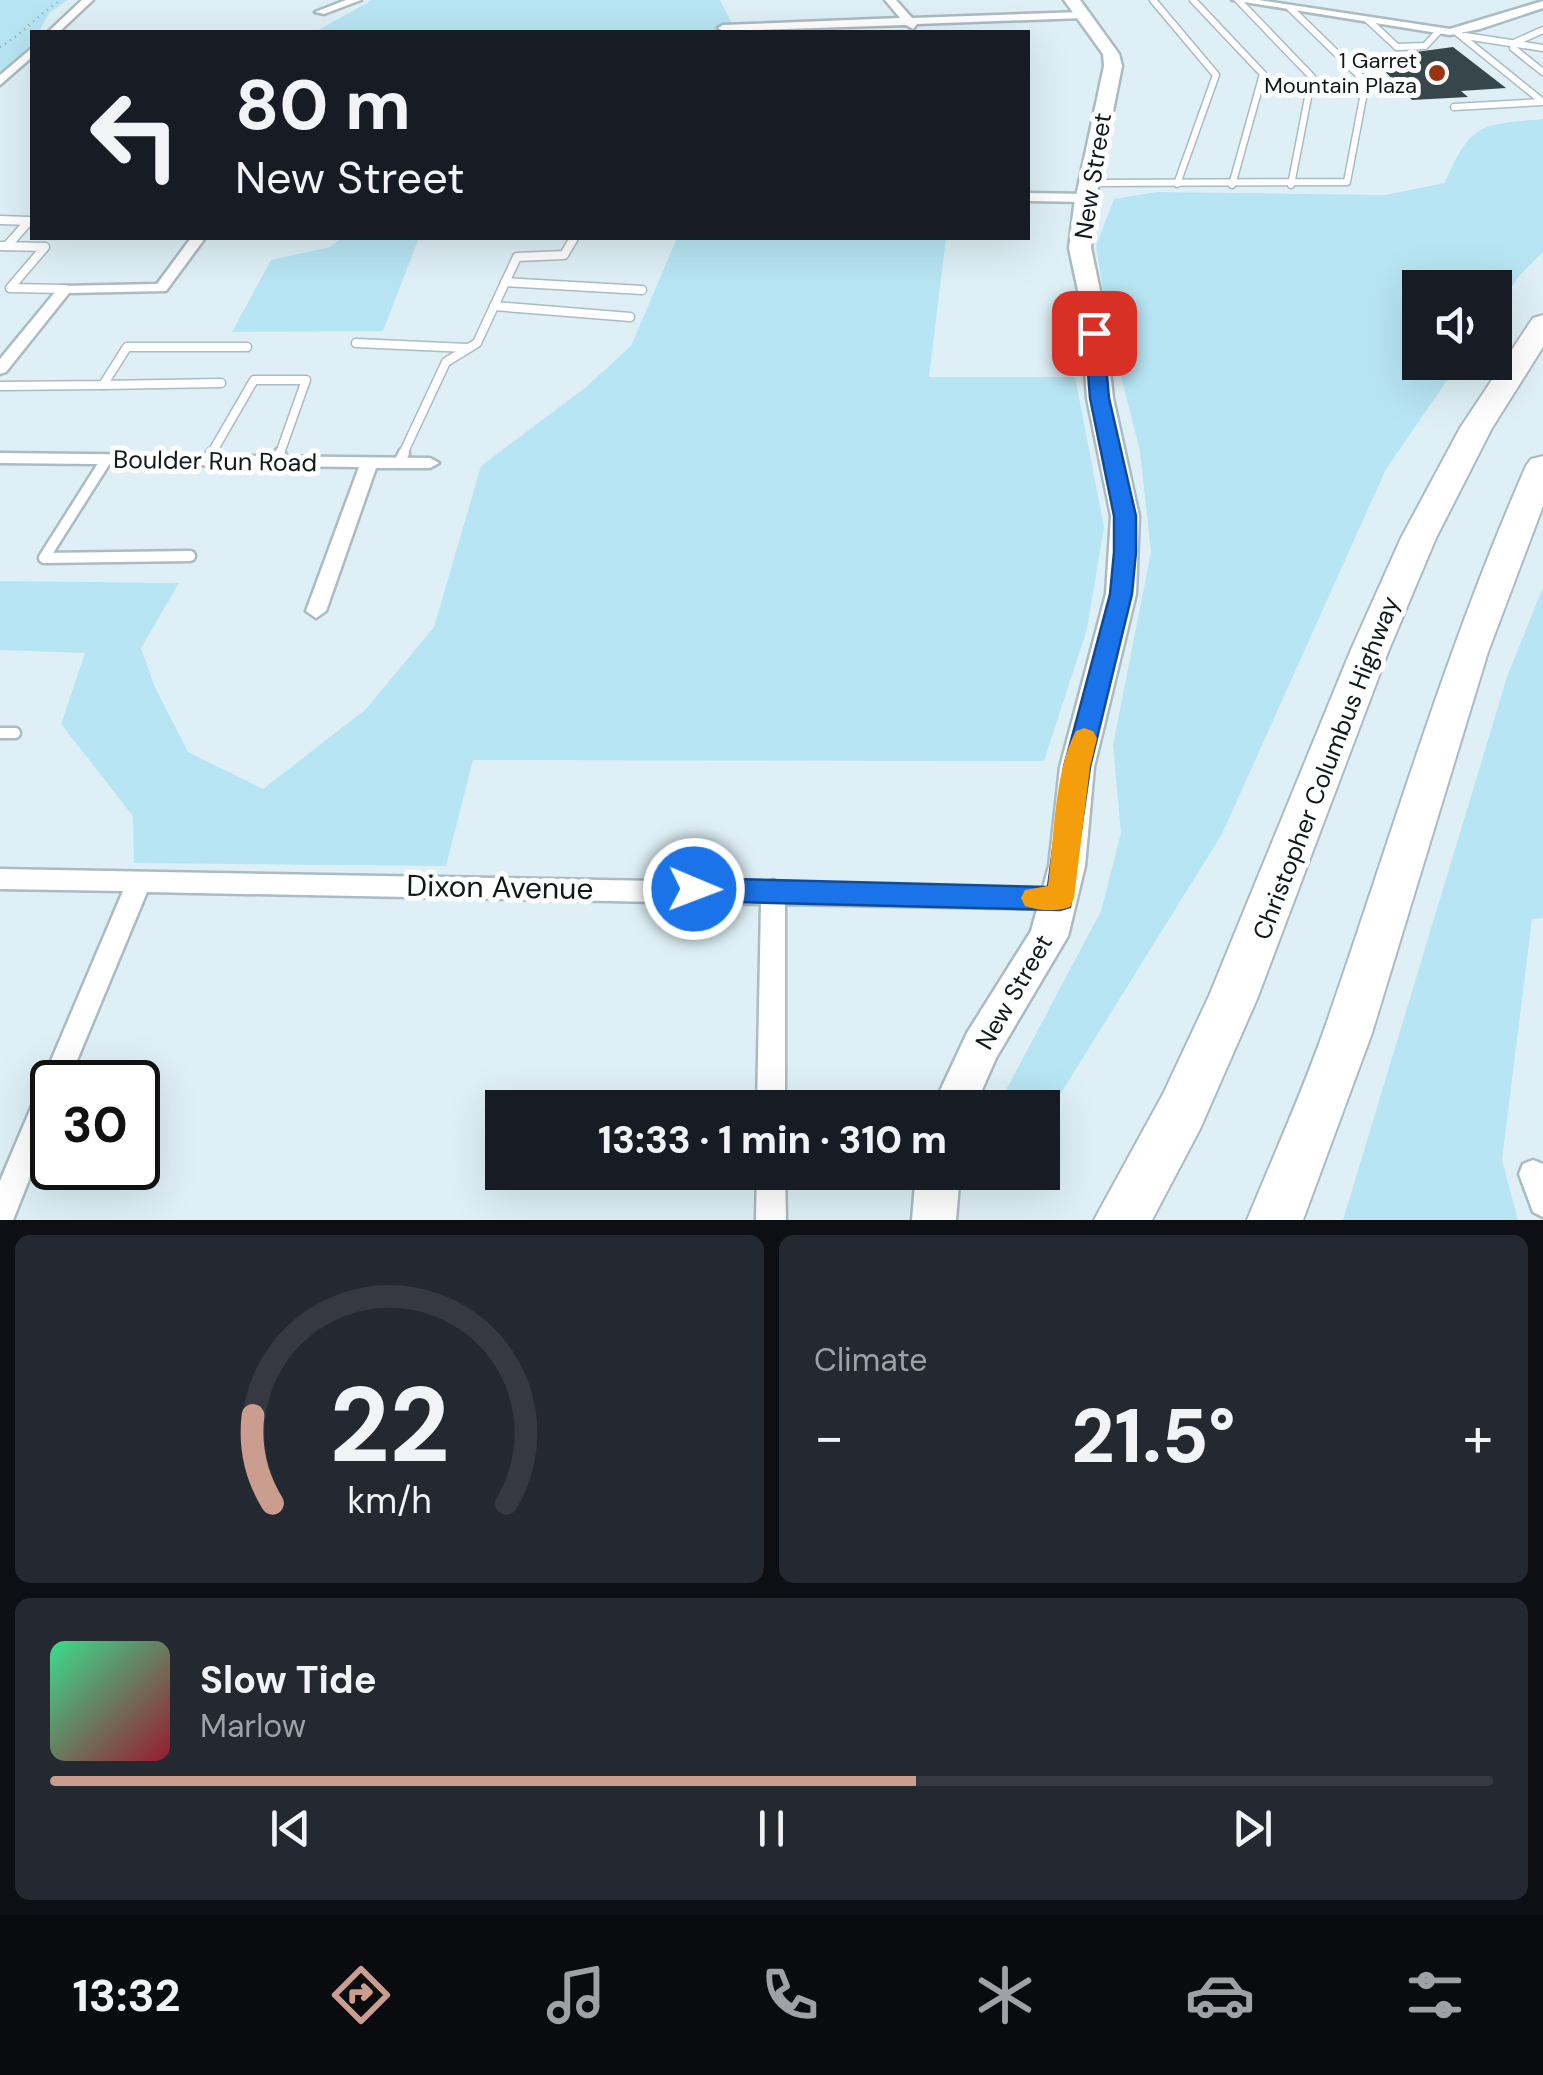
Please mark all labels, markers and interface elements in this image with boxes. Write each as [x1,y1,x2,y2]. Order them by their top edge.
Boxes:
place label: 1 Garret Mountain Plaza [1264,46,1417,100]
text: 80 m [235,60,411,151]
marker: 1 Garret Mountain Plaza [1426,62,1448,84]
icon: left [70,70,200,200]
street label: New Street [1067,110,1119,242]
text: New Street [235,148,465,207]
map controls [1402,270,1512,380]
button: sound [1402,270,1512,380]
pin [1052,291,1137,376]
icon: arrive [1067,306,1122,361]
street label: Boulder Run Road [113,443,317,479]
street label: Christopher Columbus Highway [1245,592,1407,944]
position arrow [642,837,746,941]
street label: Dixon Avenue [406,866,594,908]
street label: New Street [968,929,1060,1055]
speed limit sign: 30 [30,1060,160,1190]
text: 13:33 · 1 min · 310 m [598,1115,947,1165]
text: Climate [814,1339,928,1381]
text: 22 [329,1358,450,1493]
text: 21.5° [1071,1388,1236,1485]
text: − [814,1401,844,1473]
text: + [1463,1401,1493,1473]
text: km/h [347,1478,432,1524]
text: Slow Tide [200,1655,377,1705]
text: Marlow [200,1705,306,1747]
icon: previous [263,1801,318,1856]
icon: pause [744,1801,799,1856]
icon: next [1225,1801,1280,1856]
icon: directions [326,1960,396,2030]
icon: music [541,1960,611,2030]
icon: phone [755,1960,825,2030]
icon: climate [970,1960,1040,2030]
icon: car [1185,1960,1255,2030]
icon: filters [1400,1960,1470,2030]
text: 13:32 [72,1966,181,2025]

